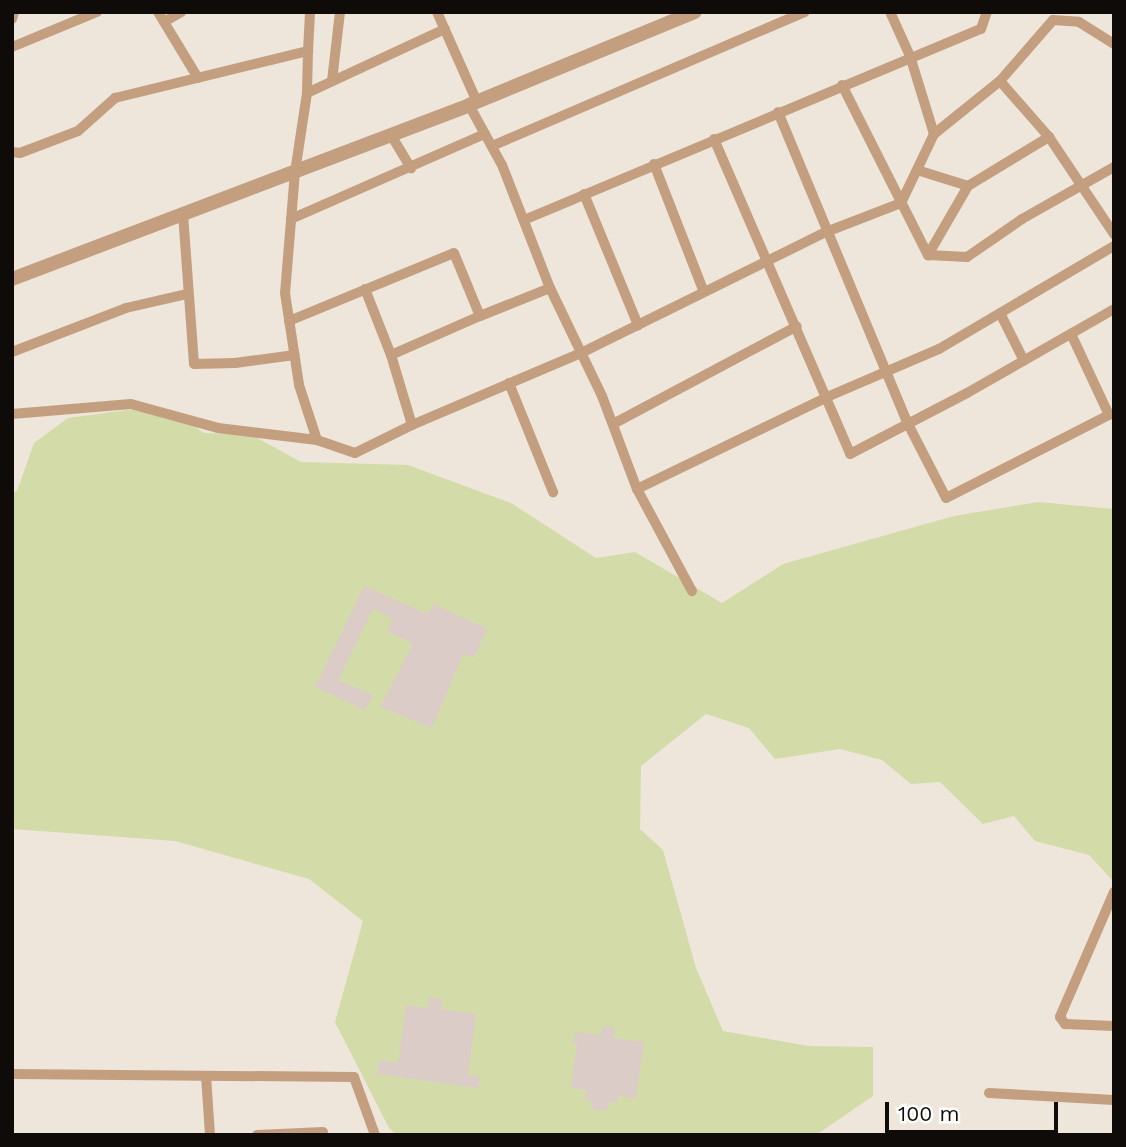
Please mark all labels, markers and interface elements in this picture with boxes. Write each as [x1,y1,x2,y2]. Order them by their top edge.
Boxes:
scale bar [888,1088,1061,1132]
text: 100 m [898,1101,960,1126]

